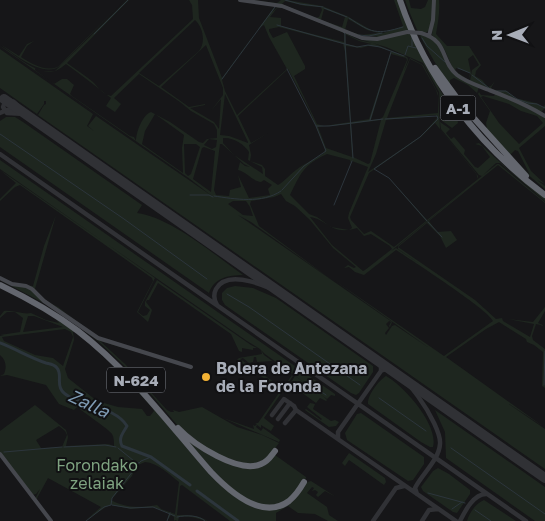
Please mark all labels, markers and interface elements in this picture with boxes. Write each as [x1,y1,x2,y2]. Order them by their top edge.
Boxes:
north arrow [485,10,535,60]
text: N [488,30,505,41]
road number: A-1 [440,96,476,120]
place label: Bolera de Antezana de la Foronda [216,358,367,396]
road number: N-624 [107,368,165,392]
marker: Bolera de Antezana de la Foronda [200,371,212,383]
water label: Zalla [65,384,114,422]
park label: Forondako zelaiak [56,455,138,493]

